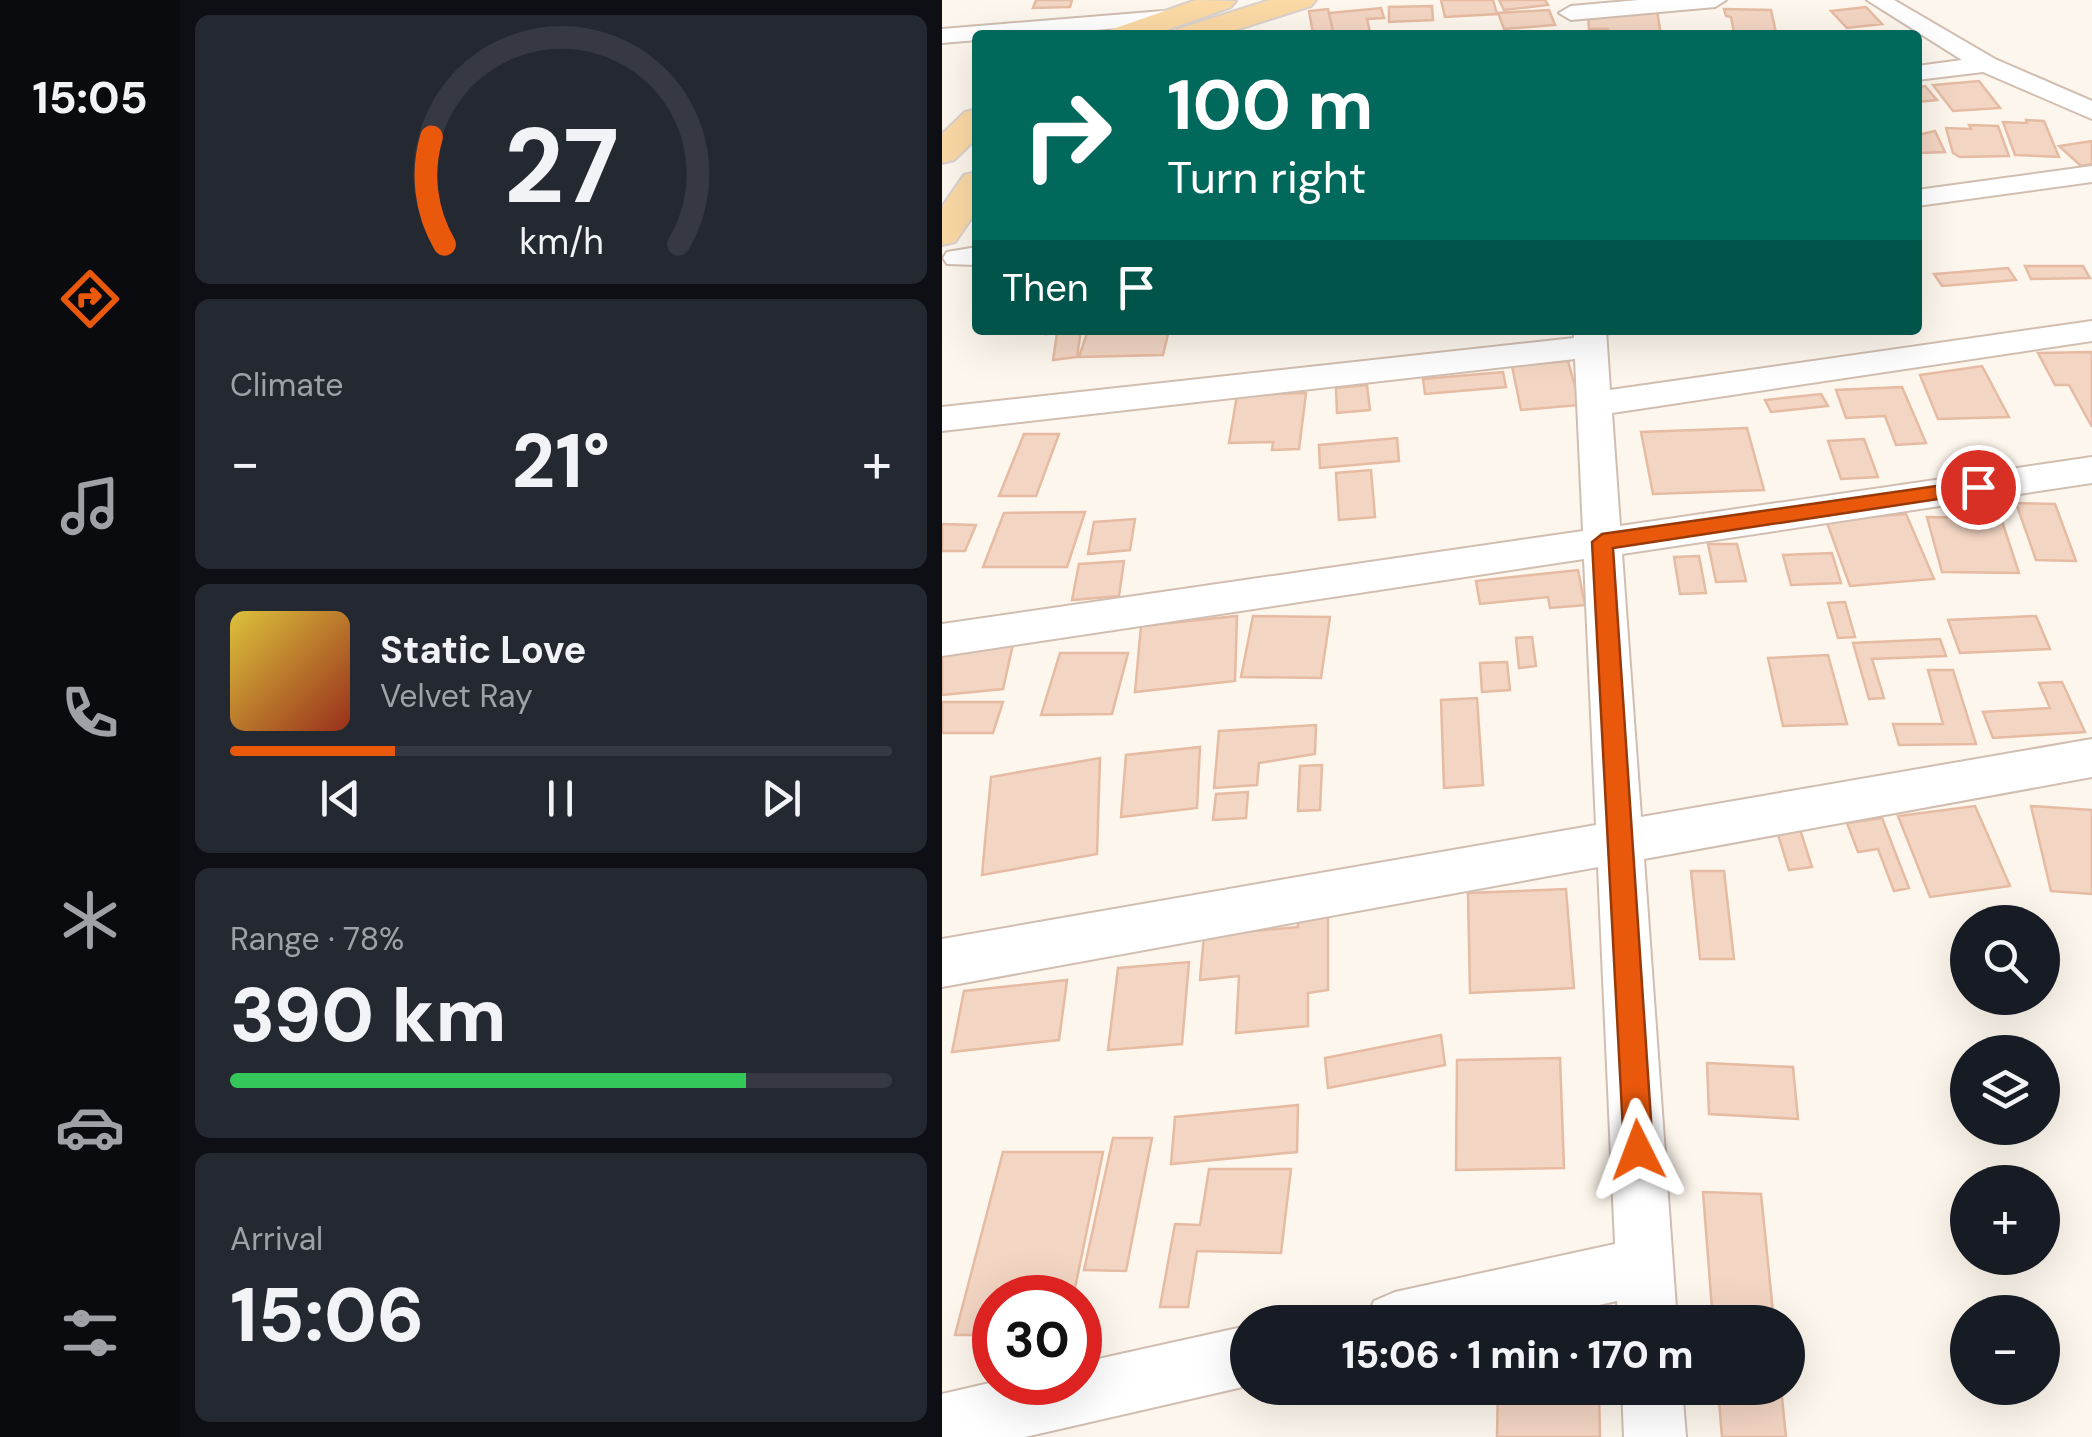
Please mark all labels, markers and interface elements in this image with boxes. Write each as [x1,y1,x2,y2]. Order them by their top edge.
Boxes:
text: 100 m [1167,60,1373,151]
text: 15:05 [32,68,148,127]
icon: right [1002,70,1132,200]
text: 27 [503,99,619,234]
text: Turn right [1167,148,1366,207]
text: km/h [519,219,603,265]
icon: arrive [1109,260,1164,315]
text: Then [1002,263,1089,313]
icon: directions [55,264,125,334]
text: Climate [230,364,344,406]
text: 21° [512,413,610,510]
text: − [230,427,260,499]
text: + [862,427,892,499]
pin [1936,445,2021,530]
icon: arrive [1951,460,2006,515]
icon: music [55,471,125,541]
text: Static Love [380,625,586,675]
text: Velvet Ray [380,675,533,717]
icon: phone [55,678,125,748]
icon: previous [313,771,368,826]
icon: pause [533,771,588,826]
icon: next [754,771,809,826]
icon: climate [55,885,125,955]
map controls [1950,905,2060,1405]
button: search [1950,905,2060,1015]
text: Range · 78% [230,918,404,960]
text: 390 km [230,967,506,1064]
button: layers [1950,1035,2060,1145]
icon: car [55,1092,125,1162]
position arrow [1586,1098,1690,1202]
button: + [1950,1165,2060,1275]
text: Arrival [230,1218,323,1260]
text: 15:06 [230,1267,424,1364]
speed limit sign: 30 [972,1275,1102,1405]
button: − [1950,1295,2060,1405]
icon: filters [55,1298,125,1368]
text: 15:06 · 1 min · 170 m [1341,1330,1694,1380]

